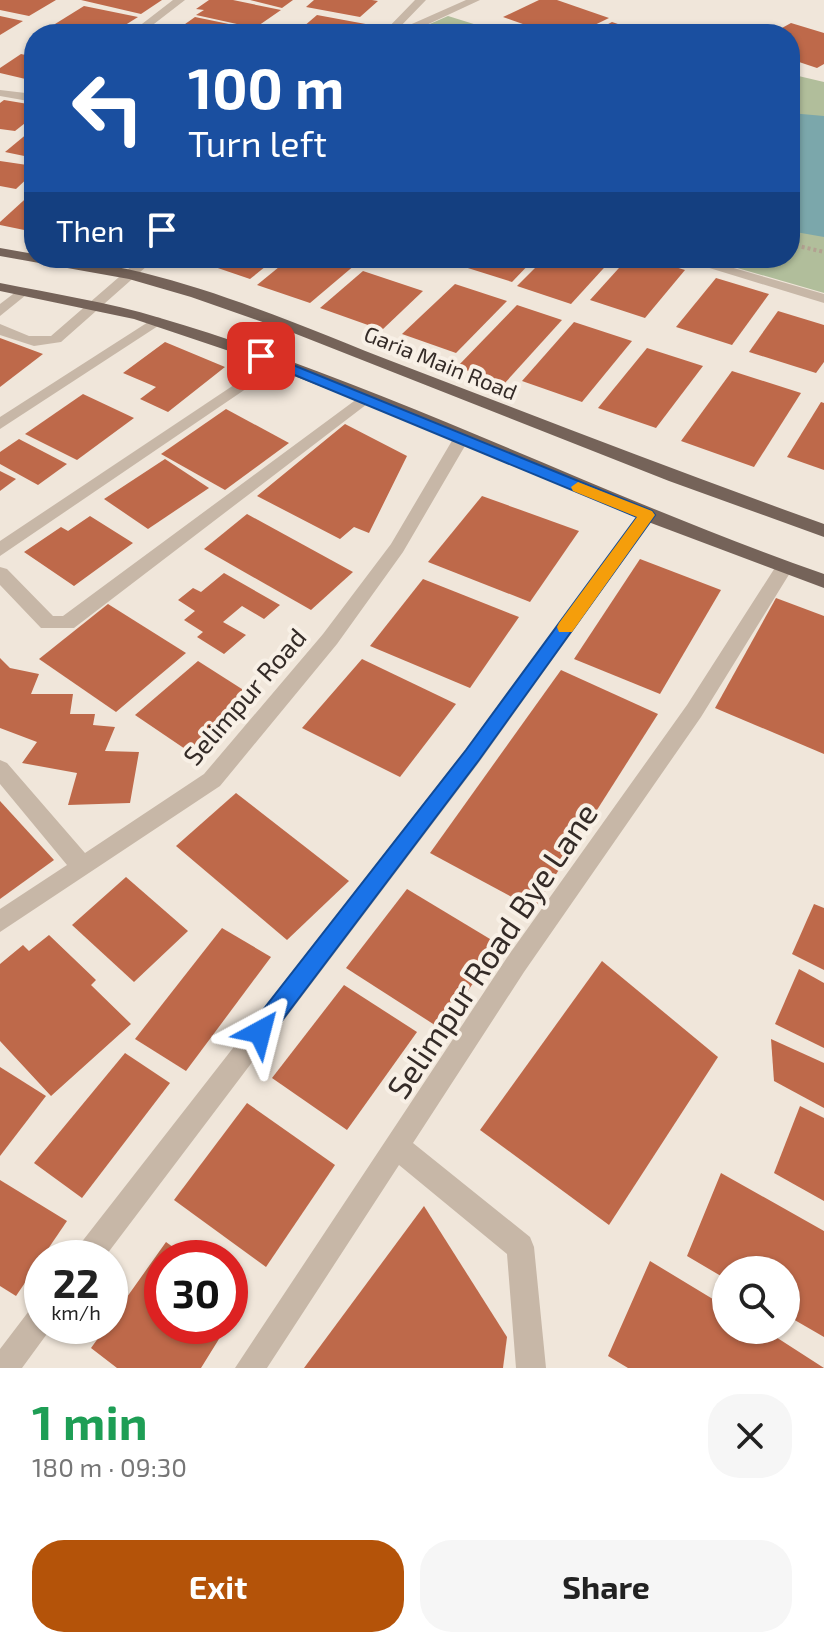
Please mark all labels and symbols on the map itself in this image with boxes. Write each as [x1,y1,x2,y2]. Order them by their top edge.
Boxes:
street label: Garia Main Road [361,320,521,404]
pin [227,322,295,390]
street label: Selimpur Road [176,621,312,771]
street label: Selimpur Road Bye Lane [378,795,604,1105]
position arrow [218,990,302,1074]
speed limit sign: 30 [144,1240,248,1344]

